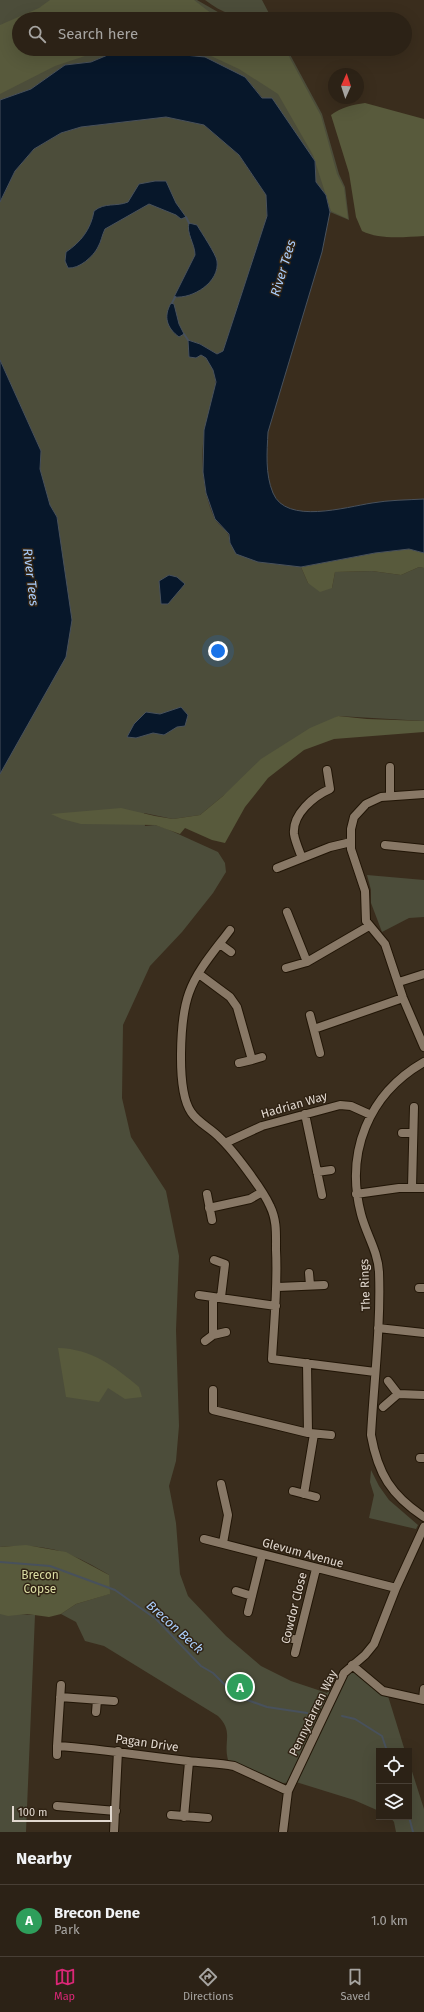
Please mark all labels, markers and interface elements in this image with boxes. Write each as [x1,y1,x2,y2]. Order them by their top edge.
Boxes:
search box [12,12,412,56]
icon: search [26,23,48,45]
text: Search here [58,25,138,43]
north arrow [328,68,364,104]
water label: River Tees [267,238,299,298]
water label: River Tees [20,547,42,607]
your location [208,641,228,661]
street label: Hadrian Way [259,1089,329,1121]
street label: The Rings [357,1258,373,1311]
street label: Glevum Avenue [261,1535,345,1571]
park label: Brecon Copse [21,1568,59,1596]
street label: Cowdor Close [278,1571,310,1645]
water label: Brecon Beck [144,1598,206,1656]
street label: Pennydarren Way [286,1668,340,1758]
pin: A [227,1672,253,1702]
street label: Pagan Drive [115,1732,179,1754]
map controls [376,1748,412,1820]
button: locate [376,1748,412,1784]
button: layers [376,1784,412,1820]
scale bar [12,1804,112,1823]
text: 100 m [18,1806,47,1819]
text: Nearby [16,1848,71,1869]
text: Brecon Dene [54,1904,140,1922]
text: A [25,1913,33,1928]
text: 1.0 km [371,1913,408,1928]
text: Park [54,1922,80,1937]
tab: Map [54,1966,76,2003]
tab: Directions [183,1966,233,2003]
tab: Saved [341,1966,370,2003]

